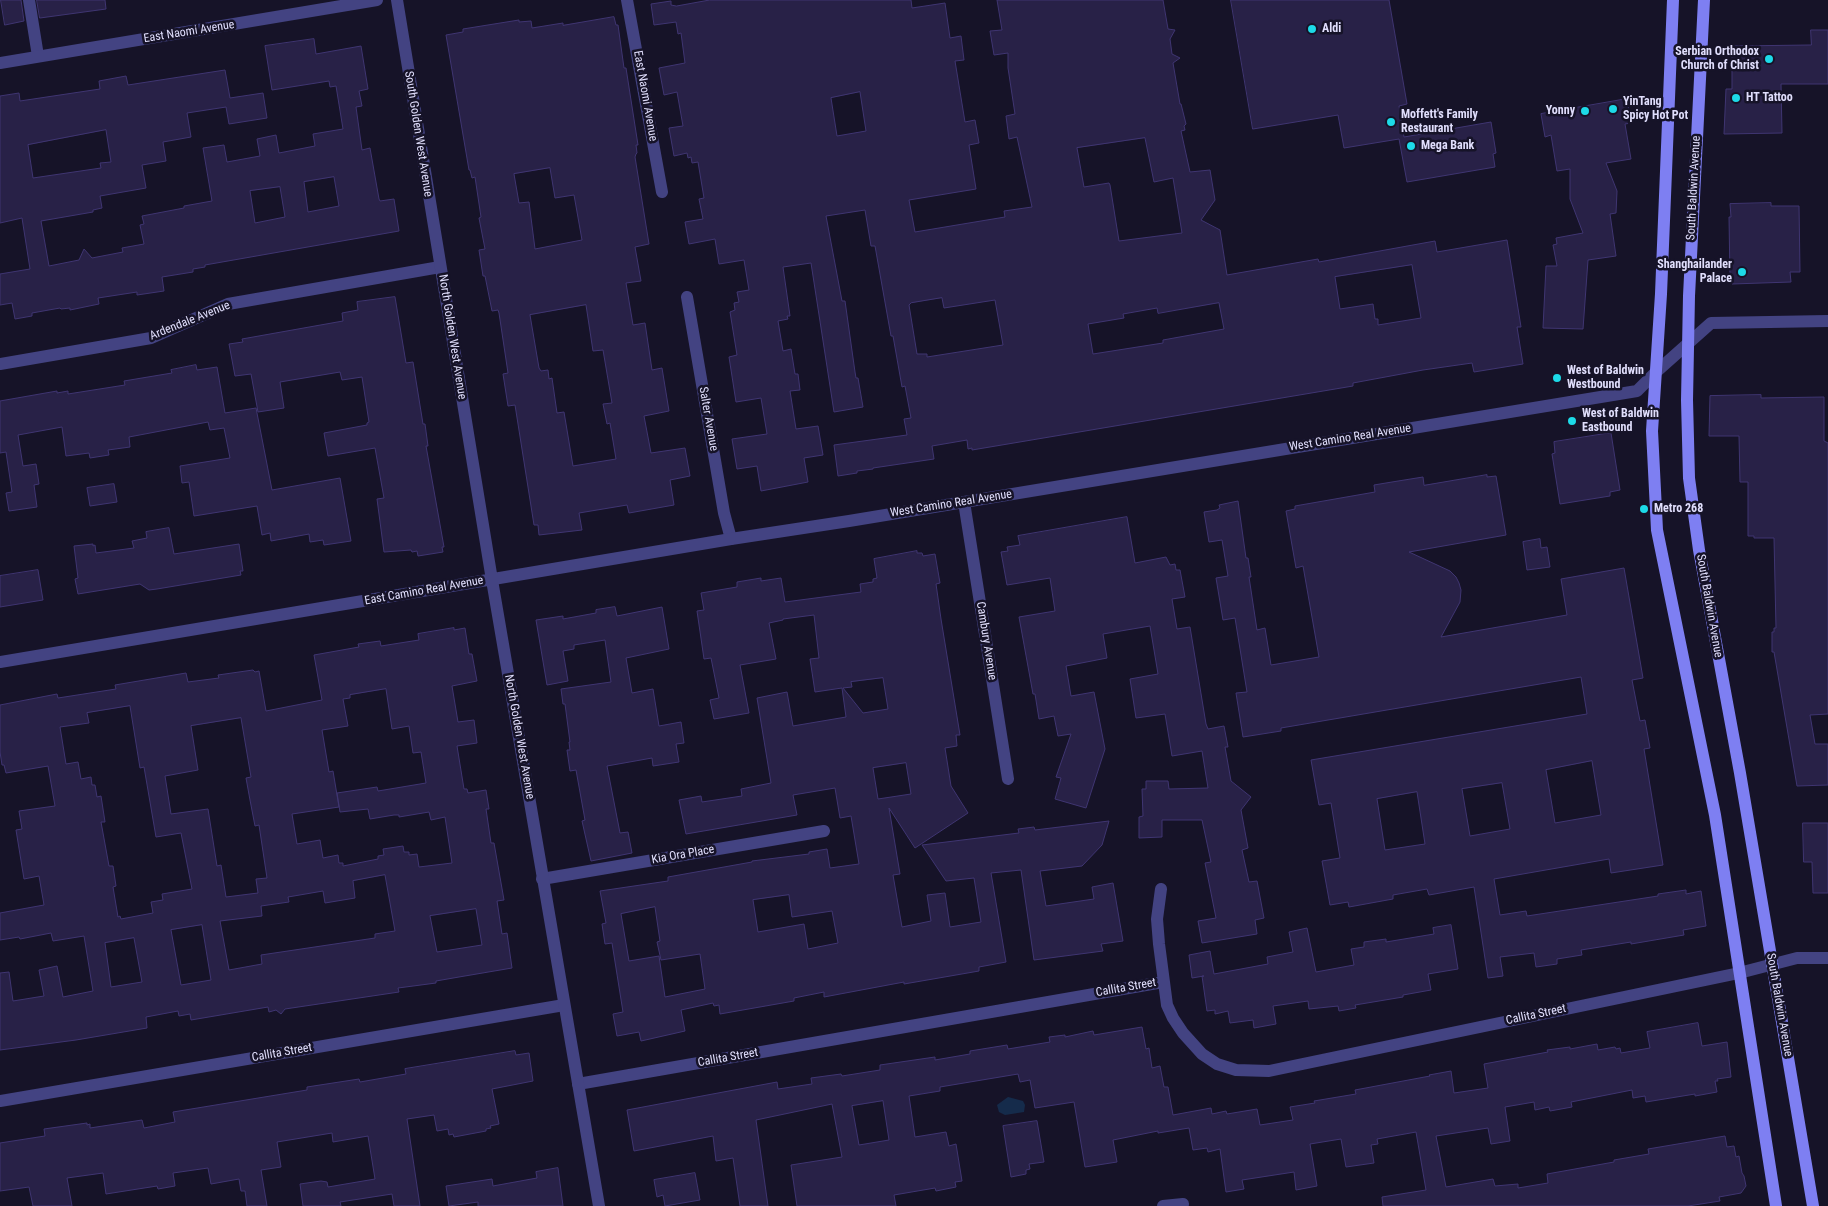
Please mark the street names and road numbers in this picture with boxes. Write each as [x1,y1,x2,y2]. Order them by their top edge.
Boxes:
street label: East Naomi Avenue [143,18,235,46]
street label: East Naomi Avenue [630,50,660,142]
street label: South Golden West Avenue [401,70,435,198]
street label: South Baldwin Avenue [1684,135,1704,241]
street label: North Golden West Avenue [435,273,469,401]
street label: Ardendale Avenue [148,298,232,344]
street label: Salter Avenue [695,386,721,452]
street label: West Camino Real Avenue [1288,421,1412,455]
street label: West Camino Real Avenue [889,487,1013,521]
street label: South Baldwin Avenue [1693,553,1725,659]
street label: East Camino Real Avenue [364,573,484,609]
street label: Cambury Avenue [973,601,999,681]
street label: North Golden West Avenue [501,673,537,801]
street label: Kia Ora Place [651,842,715,868]
street label: South Baldwin Avenue [1763,952,1795,1058]
street label: Callita Street [1095,976,1157,1000]
street label: Callita Street [1505,1002,1567,1028]
street label: Callita Street [251,1041,313,1065]
street label: Callita Street [697,1046,759,1070]

